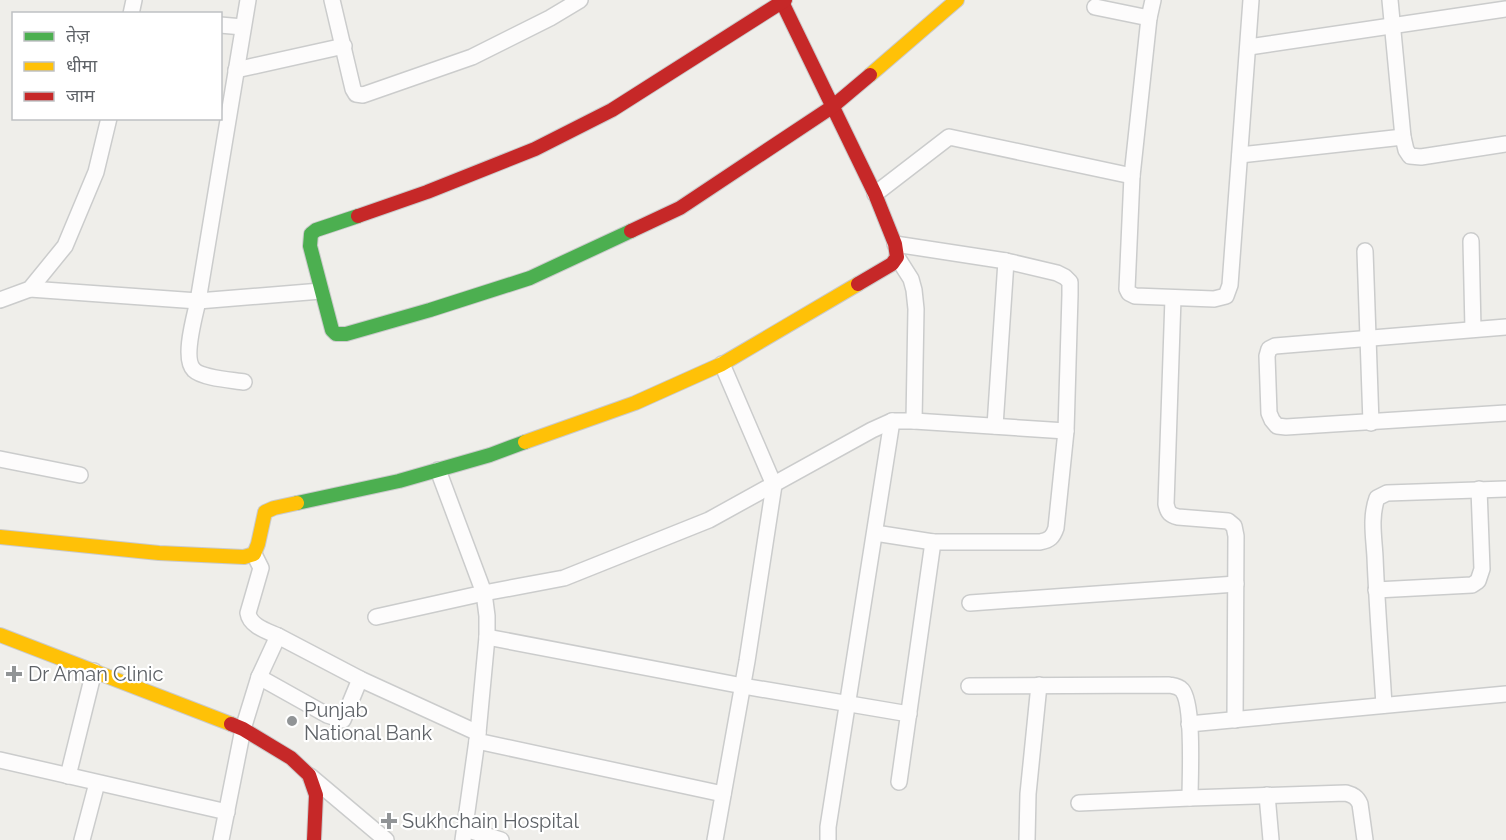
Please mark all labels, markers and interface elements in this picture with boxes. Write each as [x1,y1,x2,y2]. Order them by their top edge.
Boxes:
legend [12,12,222,120]
text: तेज़ [66,25,90,46]
text: धीमा [66,55,97,76]
text: जाम [66,85,96,106]
place label: Dr Aman Clinic [28,662,163,686]
marker: Dr Aman Clinic [5,665,23,683]
place label: Punjab National Bank [304,698,432,745]
marker: Punjab National Bank [285,714,299,728]
place label: Sukhchain Hospital [402,809,579,833]
marker: Sukhchain Hospital [380,812,398,830]

